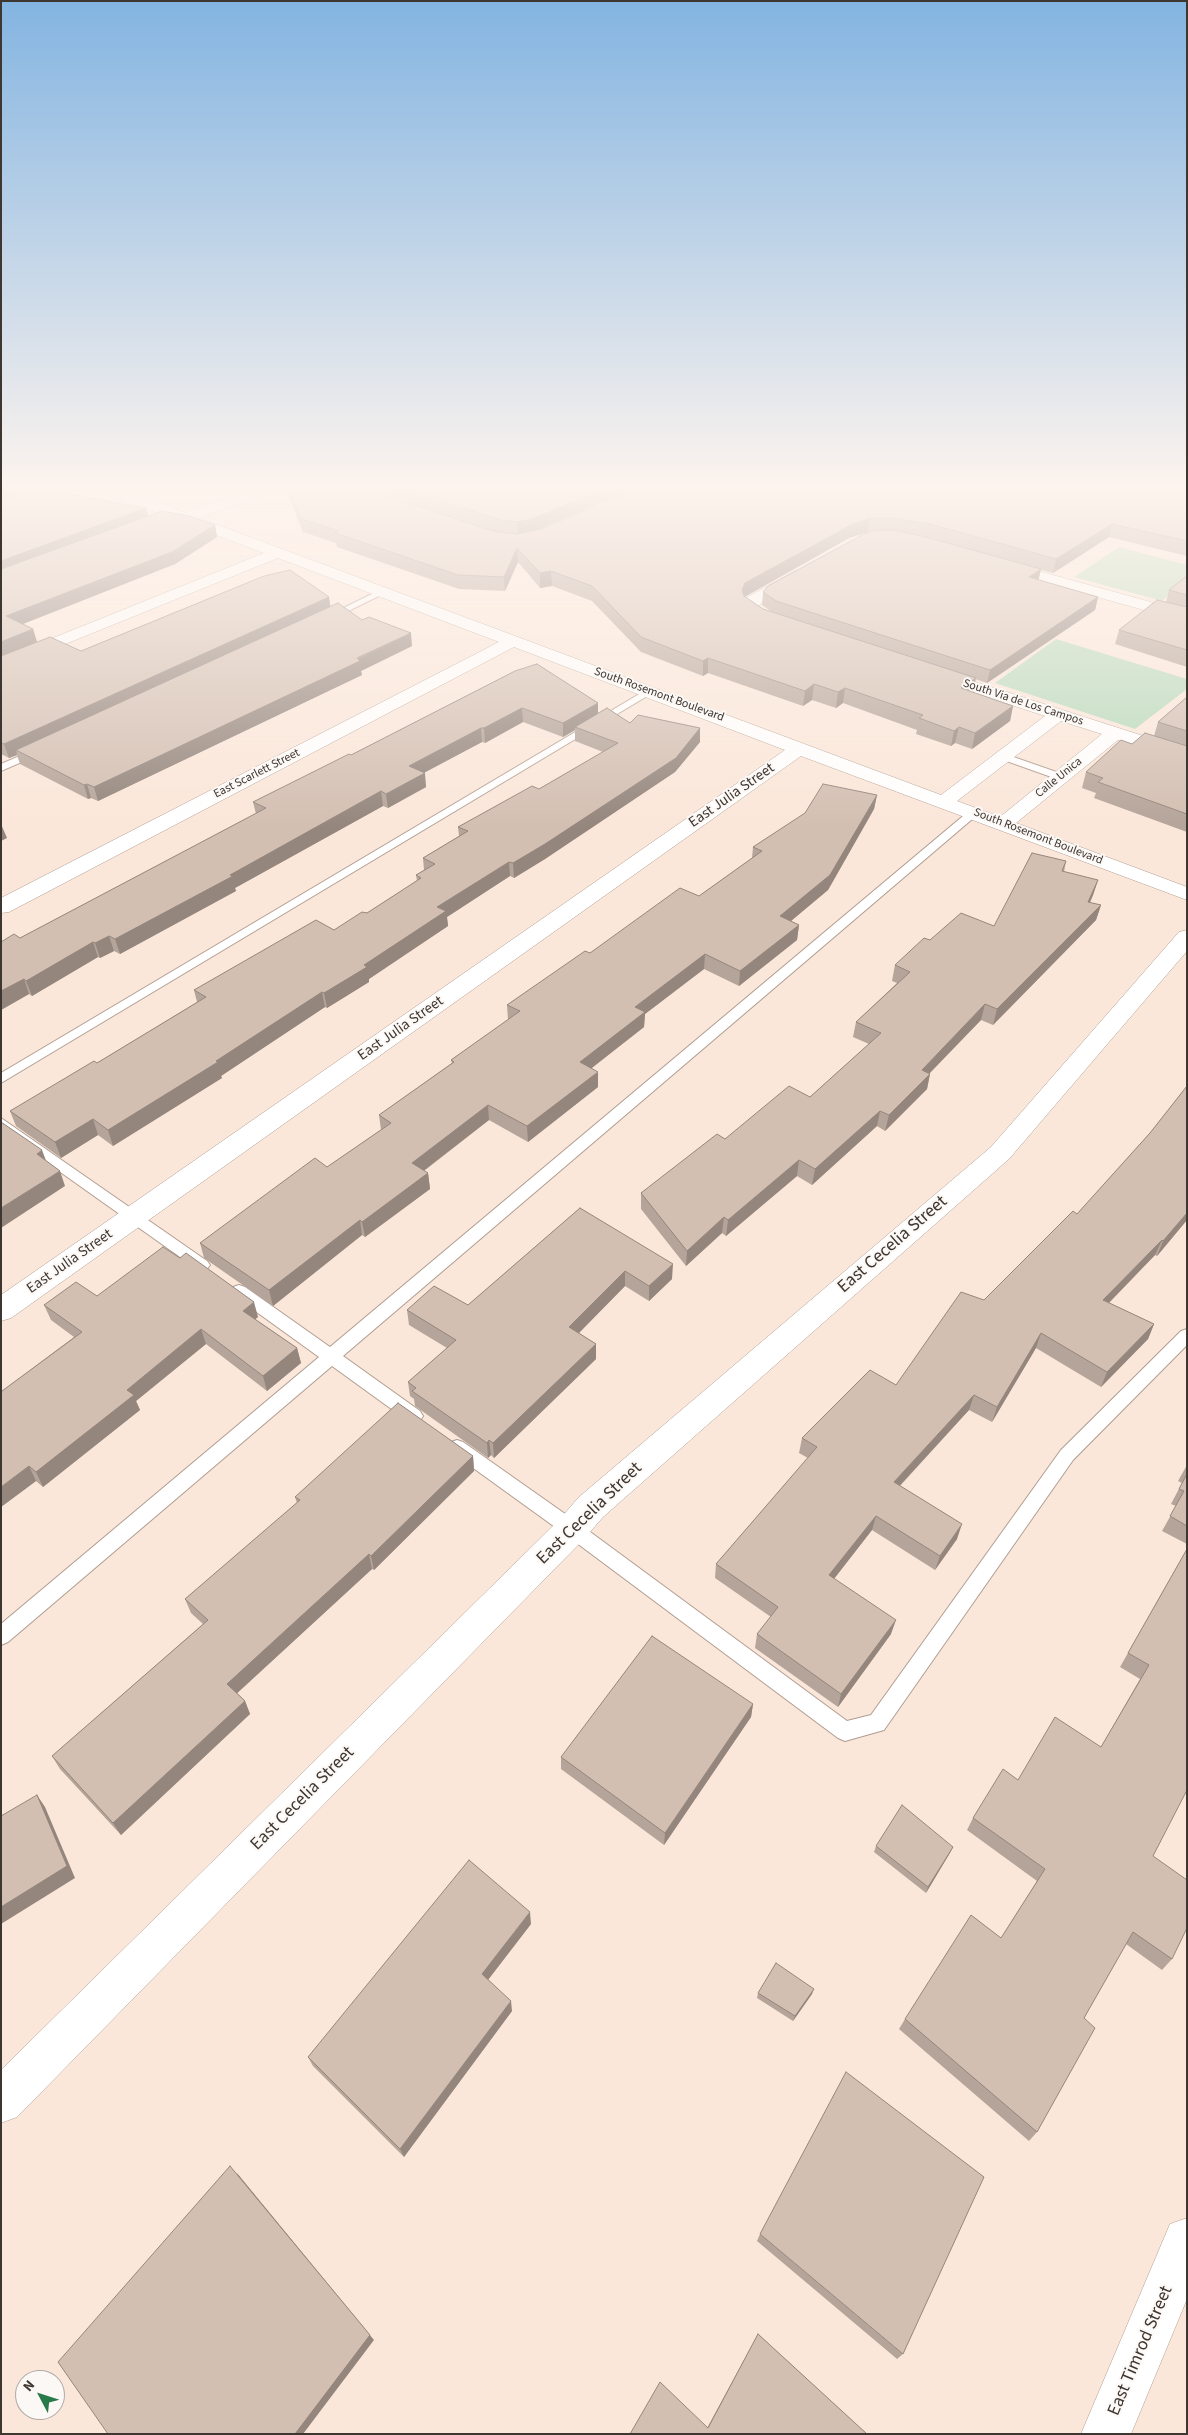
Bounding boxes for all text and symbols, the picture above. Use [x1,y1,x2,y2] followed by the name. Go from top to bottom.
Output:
[592,665,726,725] street label: South Rosemont Boulevard
[961,677,1085,729] street label: South Via de Los Campos
[211,746,303,802] street label: East Scarlett Street
[1033,755,1085,801] street label: Calle Unica
[686,760,778,832] street label: East Julia Street
[971,806,1105,868] street label: South Rosemont Boulevard
[355,993,447,1065] street label: East Julia Street
[834,1192,952,1298] street label: East Cecelia Street
[24,1226,116,1298] street label: East Julia Street
[533,1458,647,1570] street label: East Cecelia Street
[247,1743,359,1855] street label: East Cecelia Street
[1104,2283,1178,2419] street label: East Timrod Street
[15,2370,65,2420] north arrow
[19,2376,40,2396] text: N

